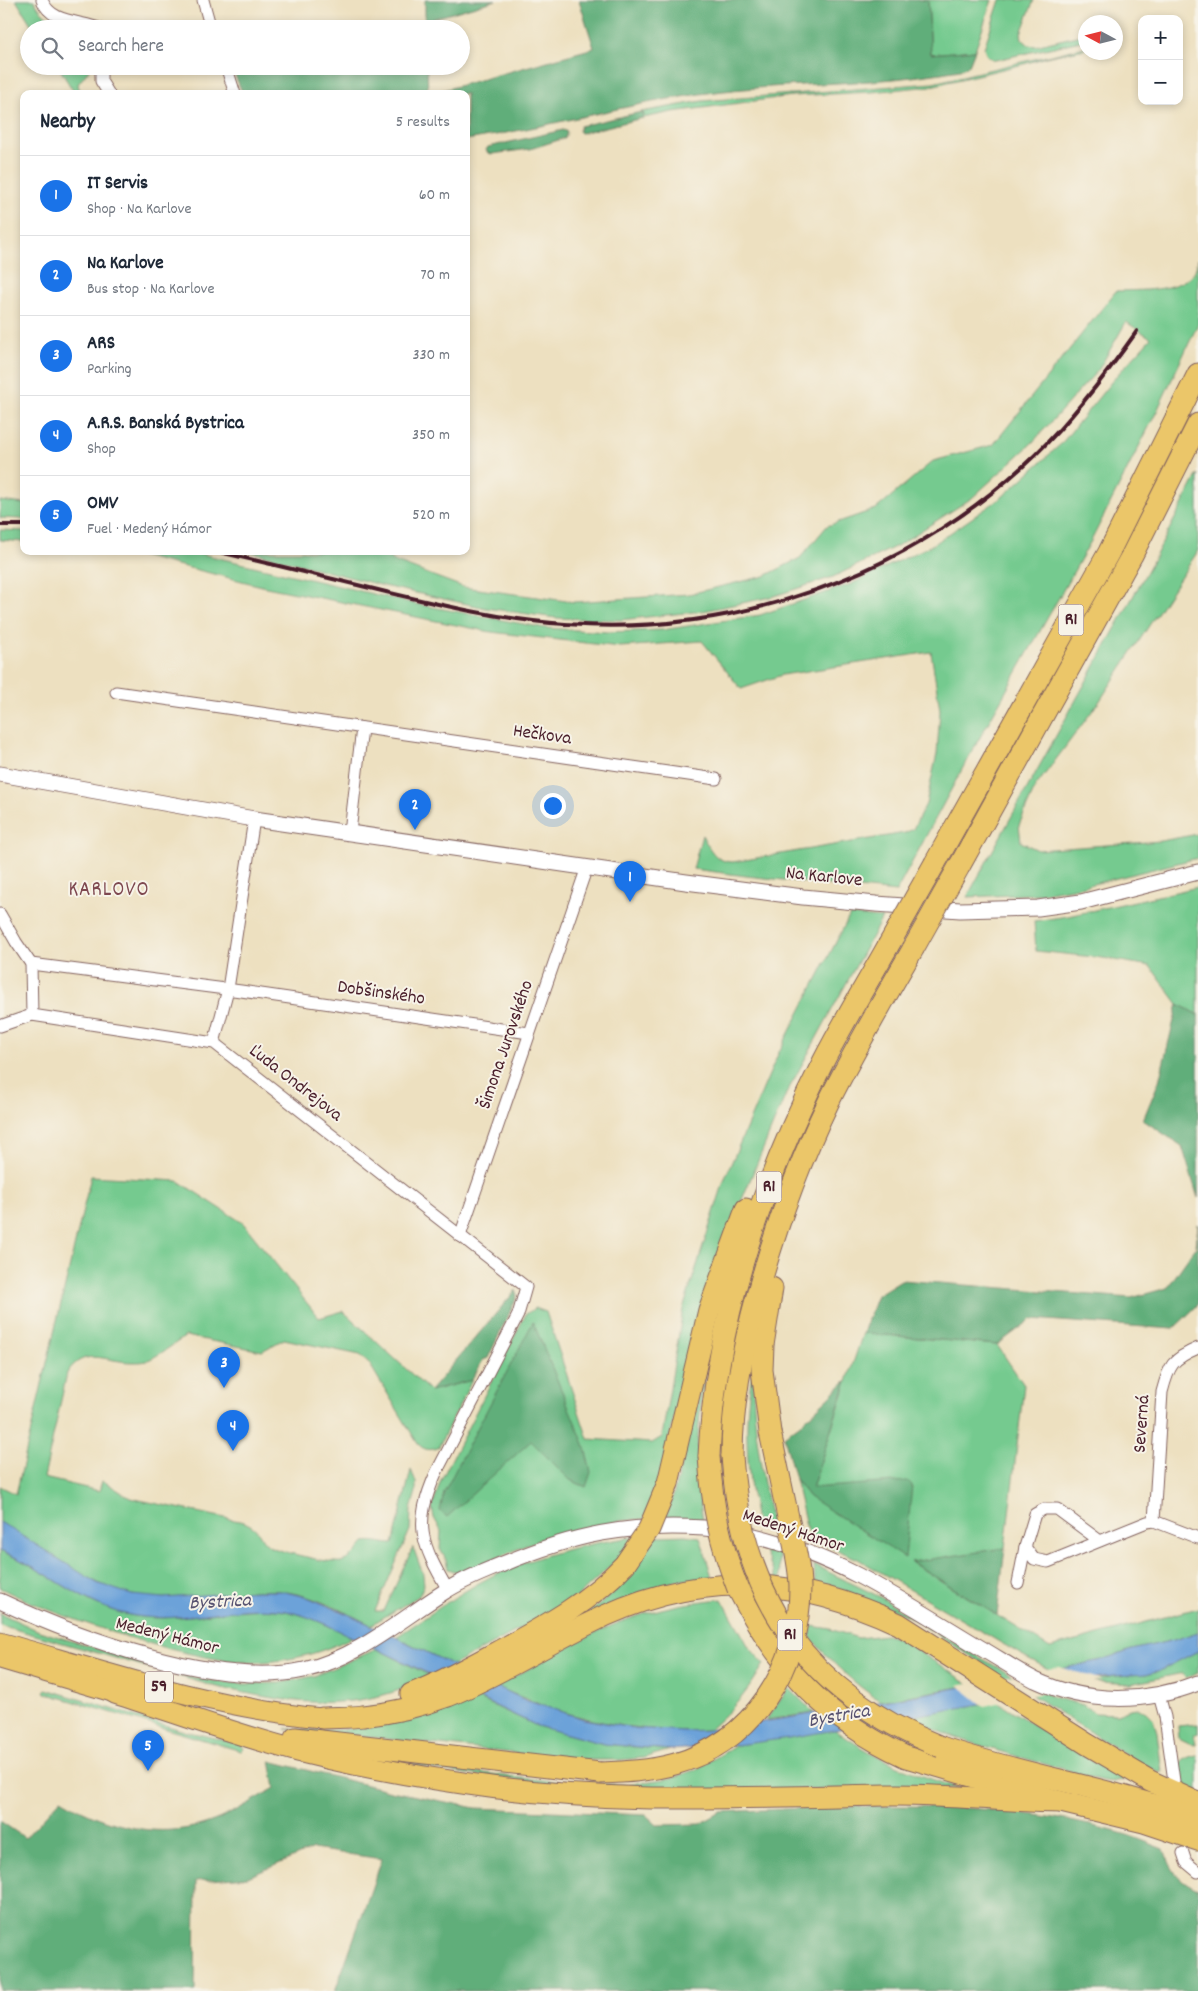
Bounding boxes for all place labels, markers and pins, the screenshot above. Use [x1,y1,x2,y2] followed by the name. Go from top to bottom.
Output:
[399,789,431,830] pin: 2
[614,861,646,902] pin: 1
[208,1347,240,1388] pin: 3
[217,1410,249,1451] pin: 4
[132,1730,164,1771] pin: 5

